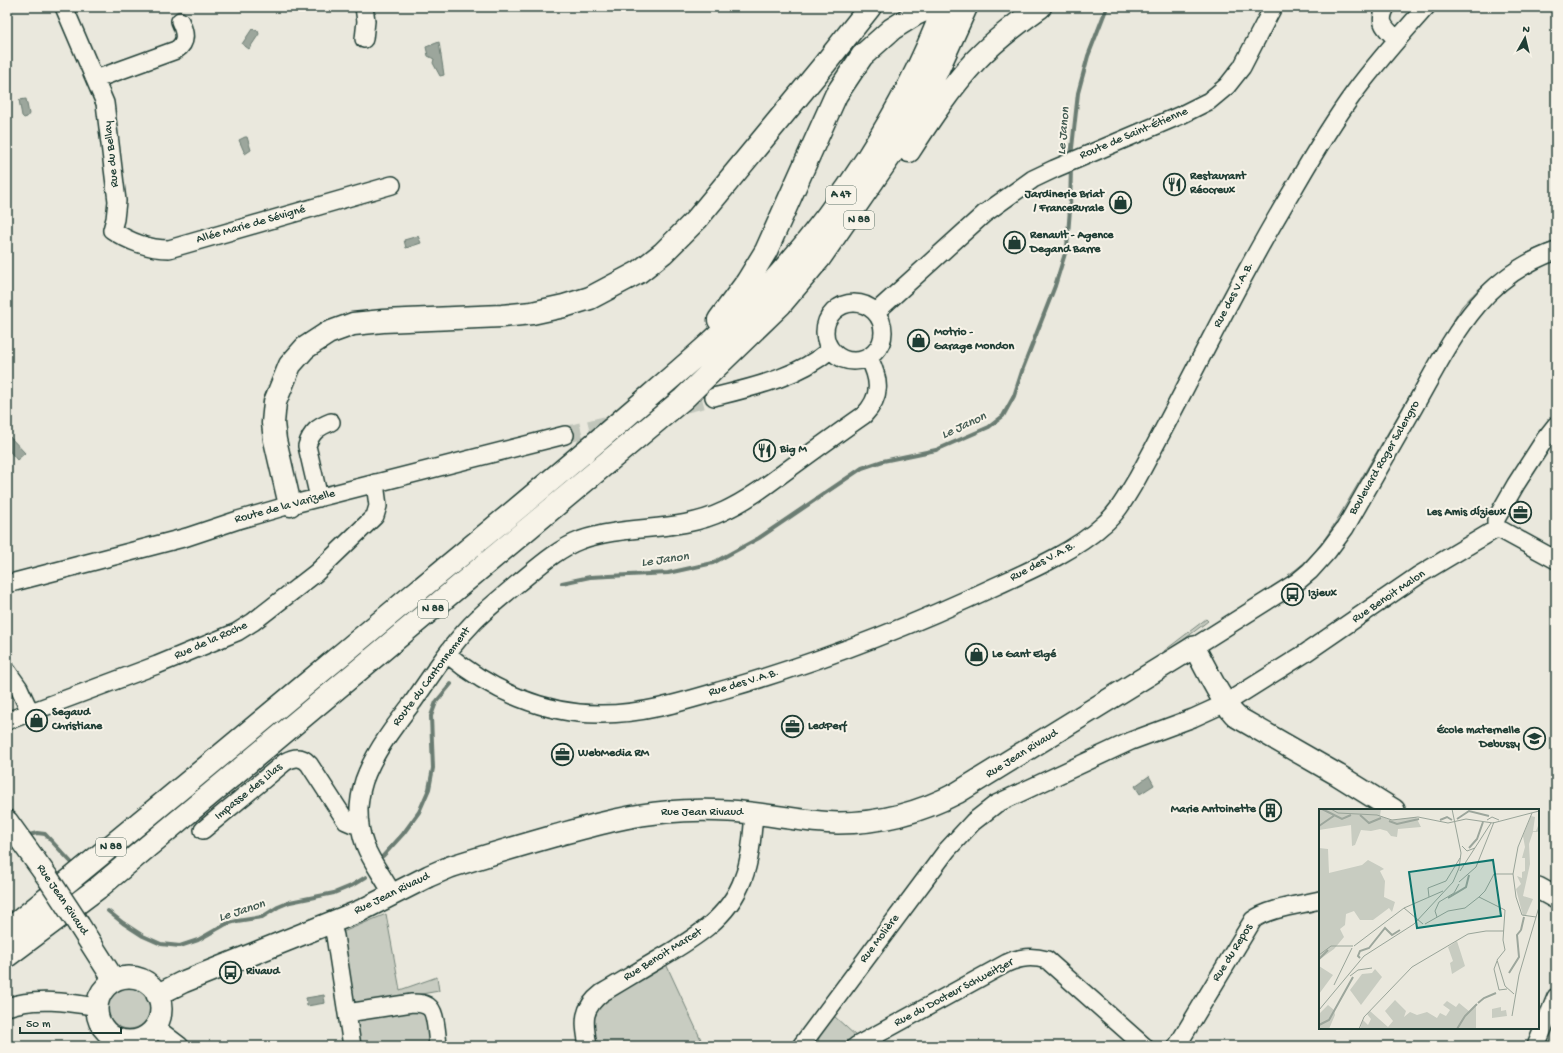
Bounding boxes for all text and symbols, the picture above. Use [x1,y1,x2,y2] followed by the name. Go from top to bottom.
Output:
[1505,18,1545,58] north arrow
[1522,24,1531,37] text: N
[1078,105,1191,163] street label: Route de Saint-Étienne
[1054,106,1074,155] water label: Le Janon
[102,120,122,188] street label: Rue du Bellay
[1189,170,1247,198] place label: Restaurant Réocreux
[1161,171,1187,197] restaurant icon: Restaurant Réocreux
[826,186,856,204] road number: A 47
[1024,188,1105,216] place label: Jardinerie Briat / FranceRurale
[1107,189,1133,215] shop icon: Jardinerie Briat / FranceRurale
[195,202,308,247] street label: Allée Marie de Sévigné
[844,211,874,229] road number: N 88
[1029,229,1114,257] place label: Renault - Agence Degand Barre
[1001,230,1027,256] shop icon: Renault - Agence Degand Barre
[1211,260,1257,330] street label: Rue des V.A.B.
[934,326,1015,354] place label: Motrio - Garage Mondon
[905,327,931,353] shop icon: Motrio - Garage Mondon
[1346,398,1423,518] street label: Boulevard Roger Salengro
[939,409,990,443] water label: Le Janon
[751,437,777,463] restaurant icon: Big M
[779,443,807,457] place label: Big M
[233,487,338,527] street label: Route de la Varizelle
[1508,500,1534,526] office icon: Les Amis dÍzieux
[1427,505,1507,520] place label: Les Amis dÍzieux
[1008,539,1078,585] street label: Rue des V.A.B.
[640,549,690,571] water label: Le Janon
[1350,567,1428,627] street label: Rue Benoit Malon
[1280,581,1306,607] bus stop icon: Izieux
[1308,587,1338,601] place label: Izieux
[418,600,448,618] road number: N 88
[172,618,250,663] street label: Rue de la Roche
[390,624,475,729] street label: Route du Cantonnement
[963,642,989,668] shop icon: Le Gant Elgé
[992,648,1057,662] place label: Le Gant Elgé
[707,666,781,700] street label: Rue des V.A.B.
[51,706,103,734] place label: Segaud Christiane
[23,707,49,733] shop icon: Segaud Christiane
[780,714,806,740] office icon: LedPerf
[808,720,848,734] place label: LedPerf
[1436,724,1521,752] place label: École maternelle Debussy
[1522,725,1548,751] school or university icon: École maternelle Debussy
[983,726,1061,782] street label: Rue Jean Rivaud
[549,741,575,767] office icon: WebMedia RM
[577,747,650,761] place label: WebMedia RM
[212,760,286,824] street label: Impasse des Lilas
[1258,797,1284,823] building icon: Marie Antoinette
[1171,803,1257,817] place label: Marie Antoinette
[661,806,744,820] street label: Rue Jean Rivaud
[1319,809,1539,1029] inset map
[96,838,126,856] road number: N 88
[33,862,91,939] street label: Rue Jean Rivaud
[352,869,433,918] street label: Rue Jean Rivaud
[217,896,268,926] water label: Le Janon
[857,911,903,966] street label: Rue Molière
[1210,921,1257,984] street label: Rue du Repos
[621,925,706,985] street label: Rue Benoit Marcet
[892,955,1018,1030] street label: Rue du Docteur Schweitzer
[217,959,243,985] bus stop icon: Rivaud
[245,965,281,979] place label: Rivaud
[20,1009,121,1035] scale bar
[26,1018,51,1032] text: 50 m

